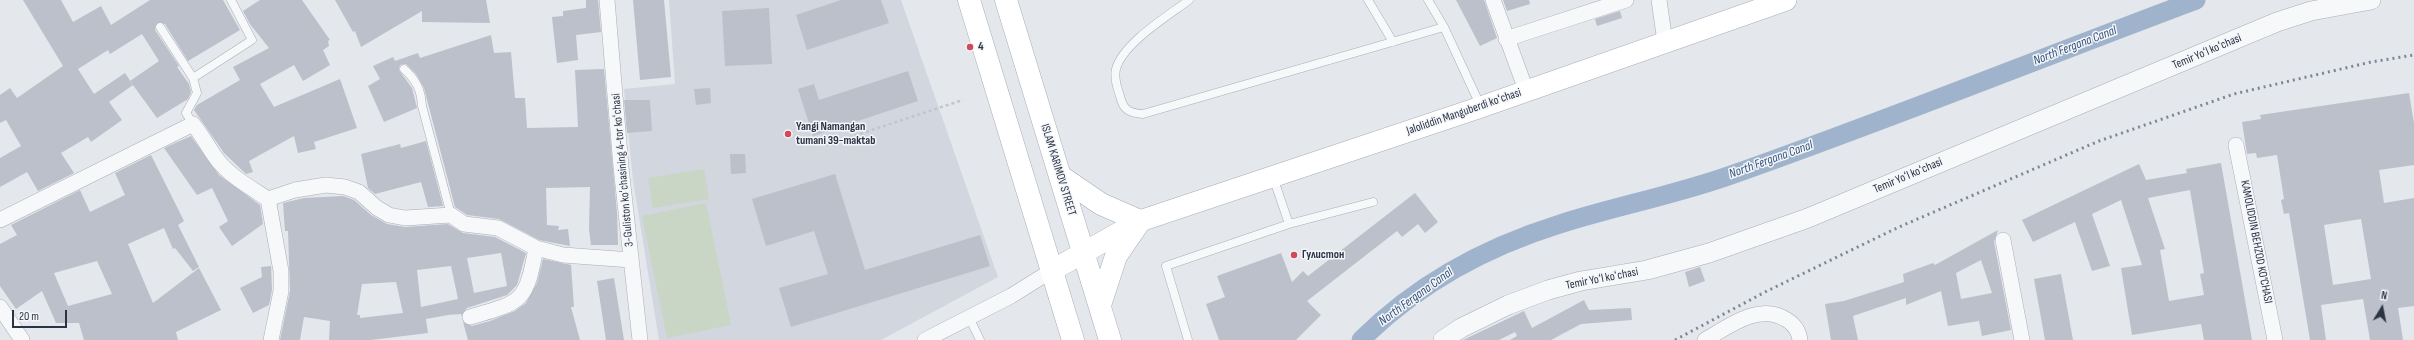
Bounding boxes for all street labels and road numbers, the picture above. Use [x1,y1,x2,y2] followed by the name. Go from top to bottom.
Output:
[2170,31,2244,73] street label: Temir Yoʻl koʻchasi
[1405,86,1523,138] street label: Jaloliddin Manguberdi koʻchasi
[609,93,637,247] street label: 3-Guliston koʻchasining 4-tor koʻchasi
[1037,122,1079,218] street label: ISLAM KARIMOV STREET
[1871,155,1945,197] street label: Temir Yoʻl koʻchasi
[2237,179,2275,305] street label: KAMOLIDDIN BEHZOD KO‘CHASI
[1565,265,1639,293] street label: Temir Yoʻl koʻchasi

